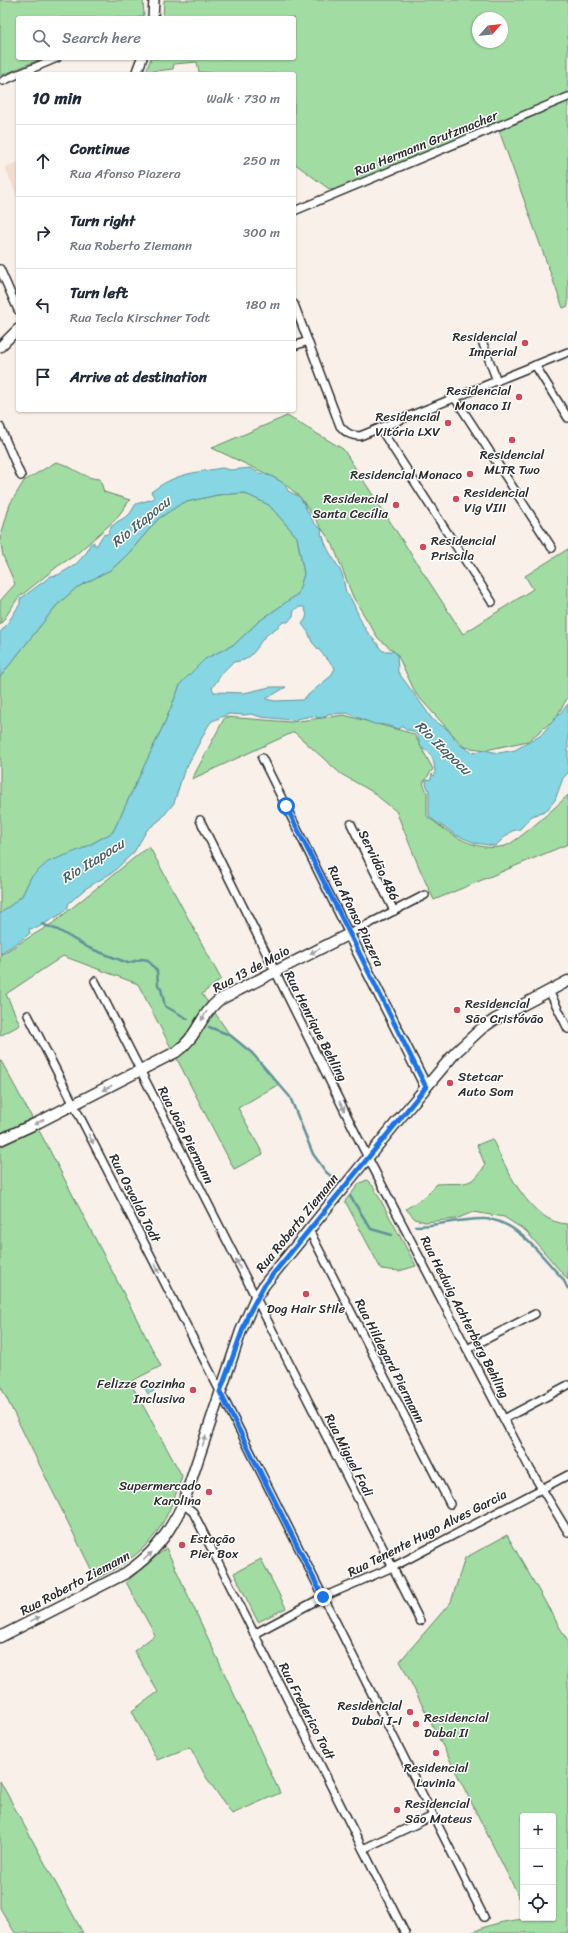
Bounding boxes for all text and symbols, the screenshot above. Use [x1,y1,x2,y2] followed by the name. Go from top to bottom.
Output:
[472,12,508,48] north arrow
[16,16,296,60] search box
[62,25,141,51] text: Search here
[30,27,52,49] icon: search
[32,83,81,113] text: 10 min
[206,87,280,110] text: Walk · 730 m
[351,103,502,182] street label: Rua Hermann Grutzmacher
[70,136,130,162] text: Continue
[243,149,280,172] text: 250 m
[32,150,54,172] icon: ahead
[70,162,181,185] text: Rua Afonso Piazera
[70,208,135,234] text: Turn right
[243,221,280,244] text: 300 m
[32,222,54,244] icon: right
[70,234,192,257] text: Rua Roberto Ziemann
[70,280,128,306] text: Turn left
[245,293,280,316] text: 180 m
[32,294,54,316] icon: left
[70,306,210,329] text: Rua Tecla Kirschner Todt
[452,325,517,363] place label: Residencial Imperial
[520,338,530,348] marker: Residencial Imperial
[70,364,207,390] text: Arrive at destination
[32,366,54,388] icon: arrive
[446,379,511,417] place label: Residencial Monaco II
[514,392,524,402] marker: Residencial Monaco II
[375,405,441,443] place label: Residencial Vitória LXV
[443,418,453,428] marker: Residencial Vitória LXV
[507,435,517,445] marker: Residencial MLTR Two
[480,443,545,481] place label: Residencial MLTR Two
[350,463,462,486] place label: Residencial Monaco
[465,469,475,479] marker: Residencial Monaco
[464,481,529,519] place label: Residencial Vig VIII
[312,487,388,525] place label: Residencial Santa Cecília
[106,488,178,554] water label: Rio Itapocu
[451,494,461,504] marker: Residencial Vig VIII
[391,500,401,510] marker: Residencial Santa Cecília
[431,529,496,567] place label: Residencial Priscila
[418,542,428,552] marker: Residencial Priscila
[409,714,479,783] water label: Rio Itapocu
[277,797,295,815] route start
[352,826,406,904] street label: Servidão 486
[56,830,132,890] water label: Rio Itapocu
[321,861,391,971] street label: Rua Afonso Piazera
[208,939,294,999] street label: Rua 13 de Maio
[309,948,320,954] one-way arrow
[278,967,354,1086] street label: Rua Henrique Behling
[465,992,544,1030] place label: Residencial São Cristóvão
[452,1005,462,1015] marker: Residencial São Cristóvão
[201,1010,208,1022] one-way arrow
[457,1065,514,1103] place label: Stetcar Auto Som
[445,1078,455,1088] marker: Stetcar Auto Som
[151,1082,221,1188] street label: Rua João Piermann
[101,1085,113,1091] one-way arrow
[339,1100,345,1112] one-way arrow
[33,1119,45,1126] one-way arrow
[88,1134,94,1145] one-way arrow
[103,1150,168,1247] street label: Rua Osvaldo Todt
[250,1168,344,1278] street label: Rua Roberto Ziemann
[414,1232,516,1403] street label: Rua Hedwig Achterberg Behling
[234,1258,241,1270] one-way arrow
[154,1262,160,1273] one-way arrow
[301,1289,311,1299] marker: Dog Hair Stile
[349,1295,431,1427] street label: Rua Hildegard Piermann
[267,1297,346,1320] place label: Dog Hair Stile
[97,1372,185,1410] place label: Felizze Cozinha Inclusiva
[188,1385,198,1395] marker: Felizze Cozinha Inclusiva
[318,1409,380,1501] street label: Rua Miguel Fodi
[201,1434,207,1446] one-way arrow
[119,1474,201,1512] place label: Supermercado Karolina
[343,1483,511,1583] street label: Rua Tenente Hugo Alves Garcia
[204,1487,214,1497] marker: Supermercado Karolina
[190,1527,239,1565] place label: Estação Pier Box
[177,1540,187,1550] marker: Estação Pier Box
[16,1544,134,1622] street label: Rua Roberto Ziemann
[143,1551,153,1561] one-way arrow
[314,1588,332,1606] route end
[29,1616,41,1622] one-way arrow
[272,1658,342,1765] street label: Rua Frederico Todt
[337,1694,402,1732] place label: Residencial Dubai I-I
[424,1706,489,1744] place label: Residencial Dubai II
[405,1707,415,1717] marker: Residencial Dubai I-I
[411,1719,421,1729] marker: Residencial Dubai II
[431,1748,441,1758] marker: Residencial Lavinia
[404,1756,469,1794] place label: Residencial Lavinia
[405,1792,472,1830] place label: Residencial São Mateus
[392,1805,402,1815] marker: Residencial São Mateus
[520,1813,556,1921] map controls
[520,1813,556,1849] button: +
[520,1849,556,1885] button: −
[520,1885,556,1921] button: locate

